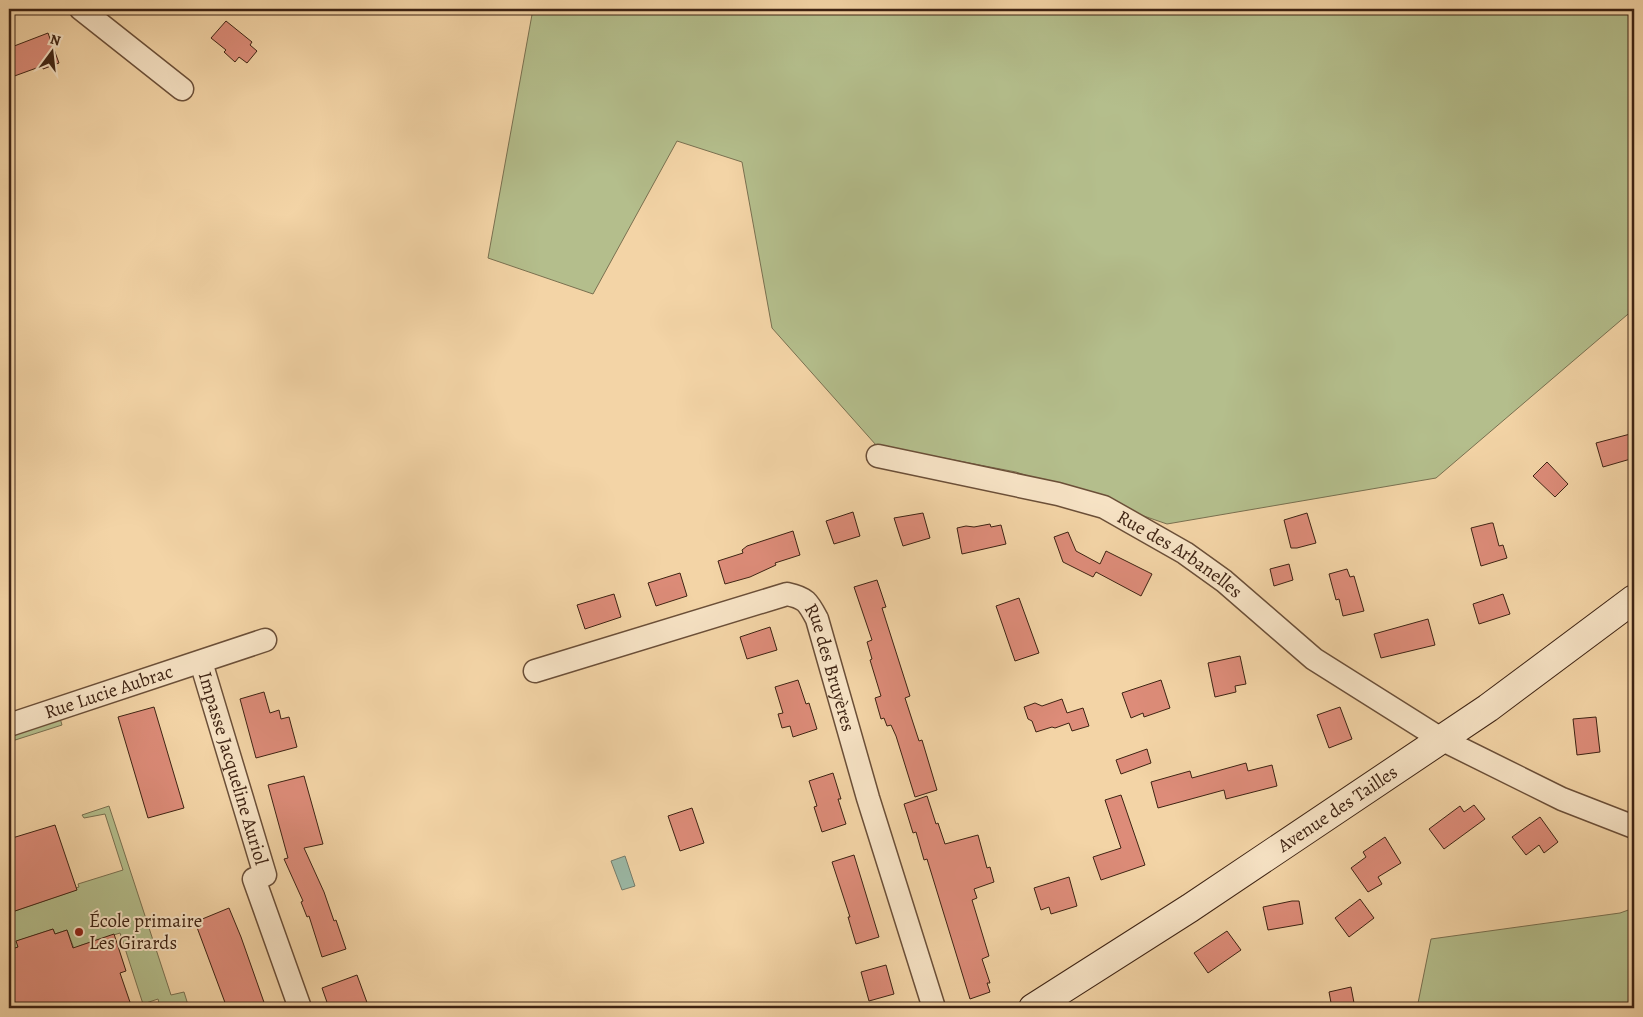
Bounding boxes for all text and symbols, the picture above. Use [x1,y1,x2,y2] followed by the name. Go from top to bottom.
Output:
[28,28,78,78] north arrow
[48,29,63,50] text: N
[1112,504,1248,604] street label: Rue des Arbanelles
[798,598,861,735] street label: Rue des Bruyères
[41,658,176,725] street label: Rue Lucie Aubrac
[192,669,274,868] street label: Impasse Jacqueline Auriol
[1272,759,1403,859] street label: Avenue des Tailles
[89,908,202,956] place label: École primaire Les Girards
[73,926,85,938] marker: École primaire Les Girards

